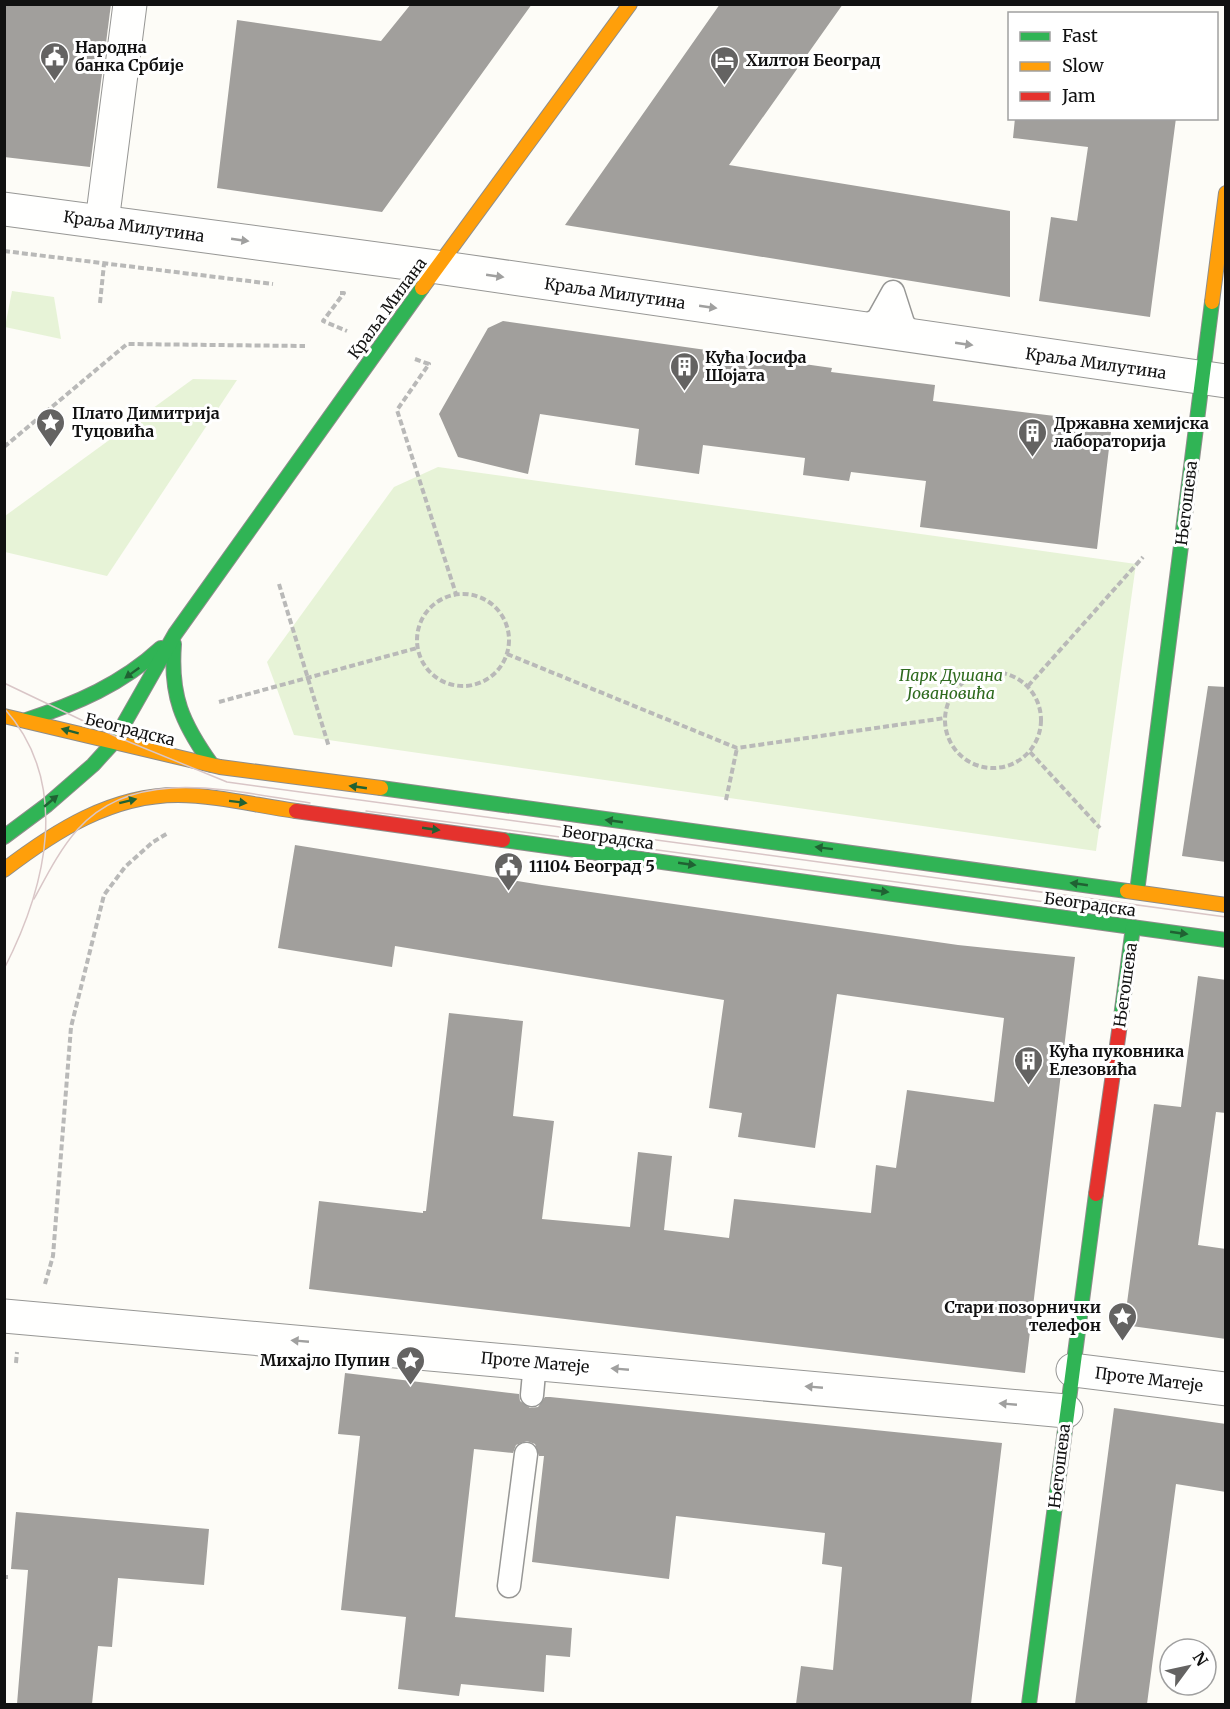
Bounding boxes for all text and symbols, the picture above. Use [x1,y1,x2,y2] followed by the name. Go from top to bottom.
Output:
[1008,12,1218,120] legend
[1062,24,1098,47] text: Fast
[75,37,184,75] place label: Народна банка Србије
[38,40,70,82] public building icon: Народна банка Србије
[709,44,741,86] hotel icon: Хилтон Београд
[746,50,881,70] place label: Хилтон Београд
[1062,54,1105,77] text: Slow
[1061,84,1096,107] text: Jam
[62,206,206,246] street label: Краља Милутина
[231,236,250,245] one-way arrow
[344,253,431,363] street label: Краља Милана
[485,271,504,280] one-way arrow
[543,273,687,313] street label: Краља Милутина
[699,302,718,311] one-way arrow
[954,339,973,348] one-way arrow
[1024,343,1168,383] street label: Краља Милутина
[705,347,807,385] place label: Кућа Јосифа Шојата
[668,350,700,392] building icon: Кућа Јосифа Шојата
[72,403,220,441] place label: Плато Димитрија Туцовића
[35,406,67,448] place icon: Плато Димитрија Туцовића
[1054,413,1209,451] place label: Државна хемијска лабораторија
[1017,416,1049,458] building icon: Државна хемијска лабораторија
[1171,459,1201,547] street label: Његошева
[899,665,1003,703] park label: Парк Душана Јовановића
[124,667,140,678] one-way arrow
[83,708,178,750] street label: Београдска
[61,726,79,736] one-way arrow
[348,783,367,792] one-way arrow
[43,795,58,808] one-way arrow
[119,795,137,805] one-way arrow
[229,797,248,807] one-way arrow
[604,817,623,826] one-way arrow
[561,821,656,853] street label: Београдска
[422,825,441,834] one-way arrow
[814,844,833,853] one-way arrow
[492,850,524,892] public building icon: 11104 Београд 5
[529,856,655,876] place label: 11104 Београд 5
[678,859,697,869] one-way arrow
[1070,879,1089,888] one-way arrow
[871,886,890,895] one-way arrow
[1043,888,1138,920] street label: Београдска
[1170,929,1189,938] one-way arrow
[1109,941,1141,1029] street label: Његошева
[1049,1041,1184,1079] place label: Кућа пуковника Елезовића
[1012,1044,1044,1086] building icon: Кућа пуковника Елезовића
[944,1297,1101,1335] place label: Стари позорнички телефон
[1106,1300,1138,1342] place icon: Стари позорнички телефон
[290,1336,309,1346] one-way arrow
[395,1344,427,1386] place icon: Михајло Пупин
[480,1347,590,1377] street label: Проте Матеје
[260,1350,390,1370] place label: Михајло Пупин
[1094,1362,1204,1396] street label: Проте Матеје
[610,1364,629,1374] one-way arrow
[804,1382,823,1392] one-way arrow
[998,1399,1017,1409] one-way arrow
[1044,1422,1074,1510] street label: Његошева
[1158,1637,1218,1697] north arrow
[1189,1648,1213,1670] text: N

